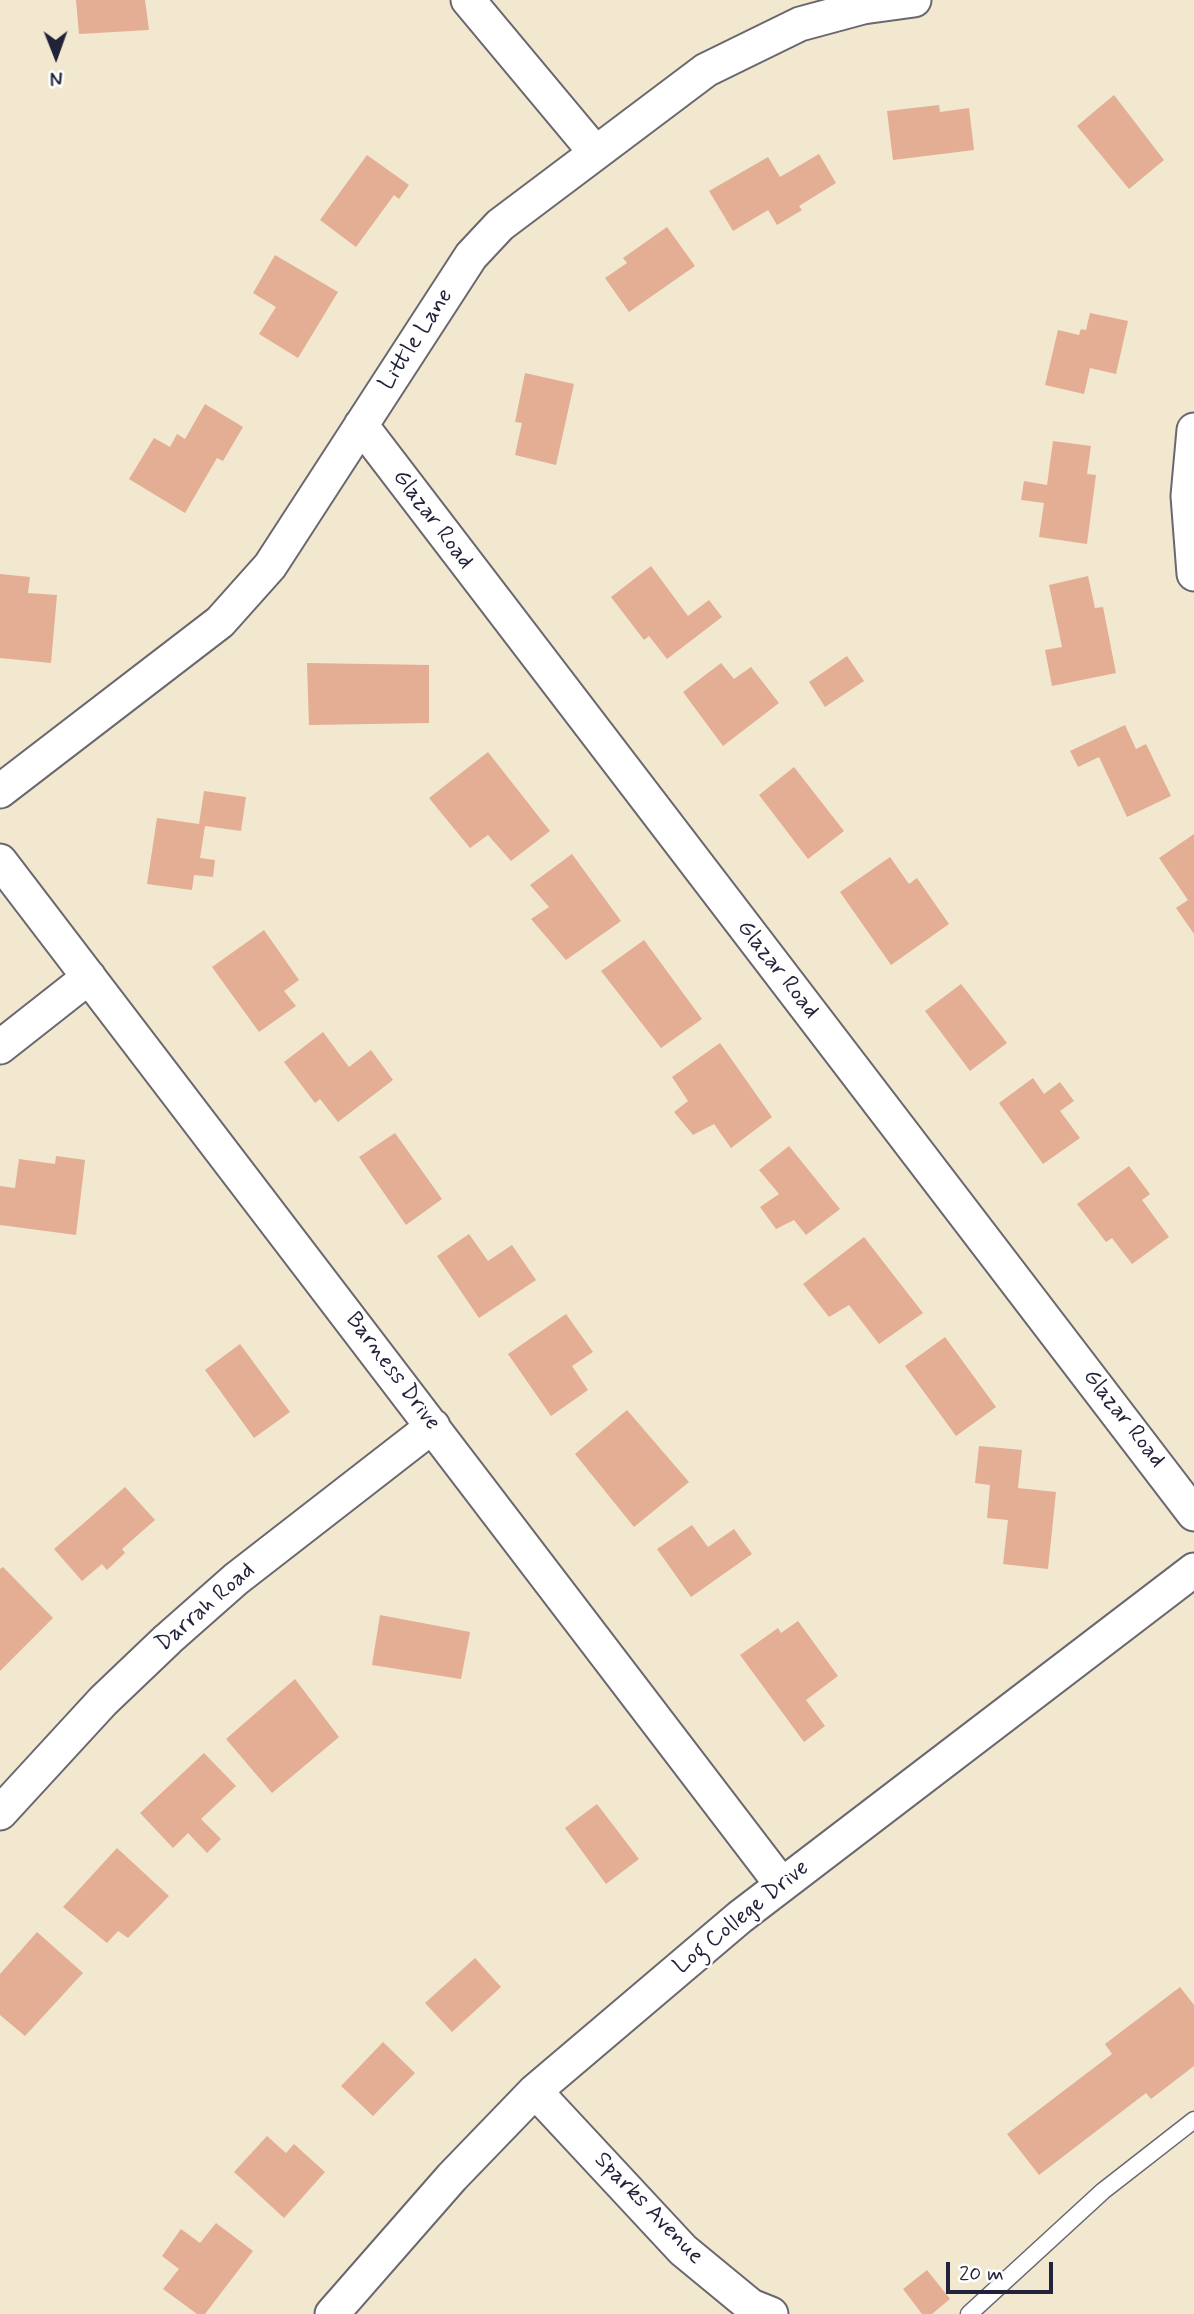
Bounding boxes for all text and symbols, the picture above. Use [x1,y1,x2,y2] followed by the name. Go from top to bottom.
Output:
[21,21,91,91] north arrow
[50,65,63,90] text: N
[374,284,460,396] street label: Little Lane
[386,465,478,575] street label: Glazar Road
[730,915,824,1025] street label: Glazar Road
[339,1307,445,1437] street label: Barness Drive
[1076,1364,1170,1474] street label: Glazar Road
[151,1558,261,1658] street label: Darrah Road
[669,1855,815,1981] street label: Log College Drive
[588,2147,708,2271] street label: Sparks Avenue
[949,2248,1056,2292] scale bar
[959,2260,1004,2288] text: 20 m

